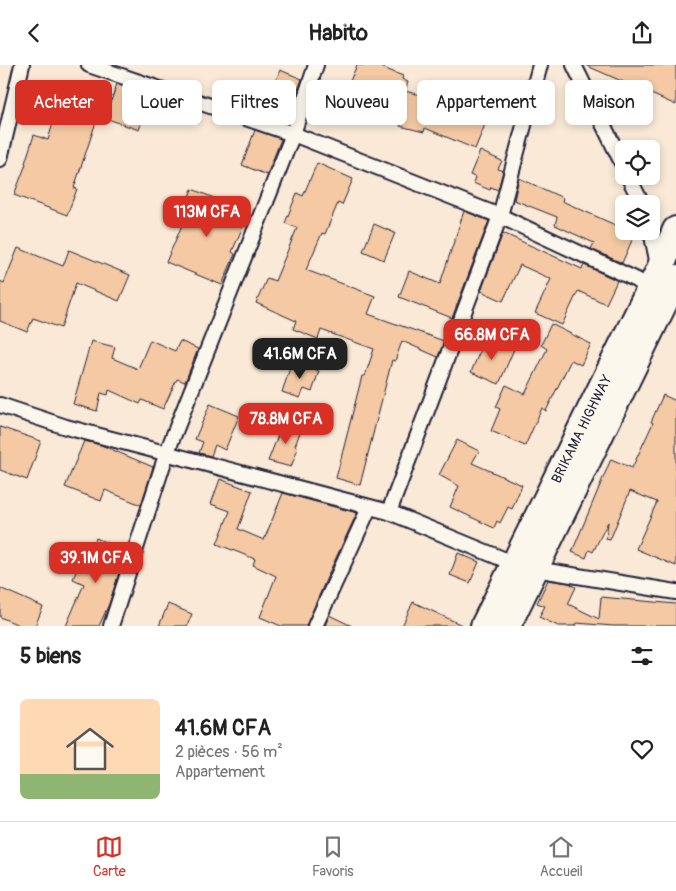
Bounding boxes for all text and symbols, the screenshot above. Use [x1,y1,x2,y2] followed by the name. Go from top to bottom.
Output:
[20,19,48,47] icon: back
[308,19,368,47] text: Habito
[628,19,656,47] icon: share
[15,80,112,125] chip: Acheter
[122,80,202,125] chip: Louer
[212,80,296,125] chip: Filtres
[306,80,407,125] chip: Nouveau
[417,80,555,125] chip: Appartement
[565,80,653,125] chip: Maison
[615,140,660,240] map controls
[615,140,660,185] button: locate
[155,195,259,238] pin: 113M CFA
[615,195,660,240] button: layers
[174,202,240,222] text: 113M CFA
[435,319,549,361] pin: 66.8M CFA
[454,325,530,345] text: 66.8M CFA
[243,337,357,380] pin: 41.6M CFA
[263,344,337,364] text: 41.6M CFA
[548,372,616,486] street label: BRIKAMA HIGHWAY
[229,403,343,445] pin: 78.8M CFA
[250,409,322,429] text: 78.8M CFA
[39,541,153,584] pin: 39.1M CFA
[60,548,132,568] text: 39.1M CFA
[628,642,656,670] icon: filters
[20,643,81,670] text: 5 biens
[175,715,271,742] text: 41.6M CFA
[60,719,120,779] icon: home
[628,735,656,763] icon: heart
[175,742,283,762] text: 2 pièces · 56 m²
[175,762,265,782] text: Appartement
[93,833,126,880] tab: Carte
[312,833,354,880] tab: Favoris
[540,833,583,880] tab: Accueil

